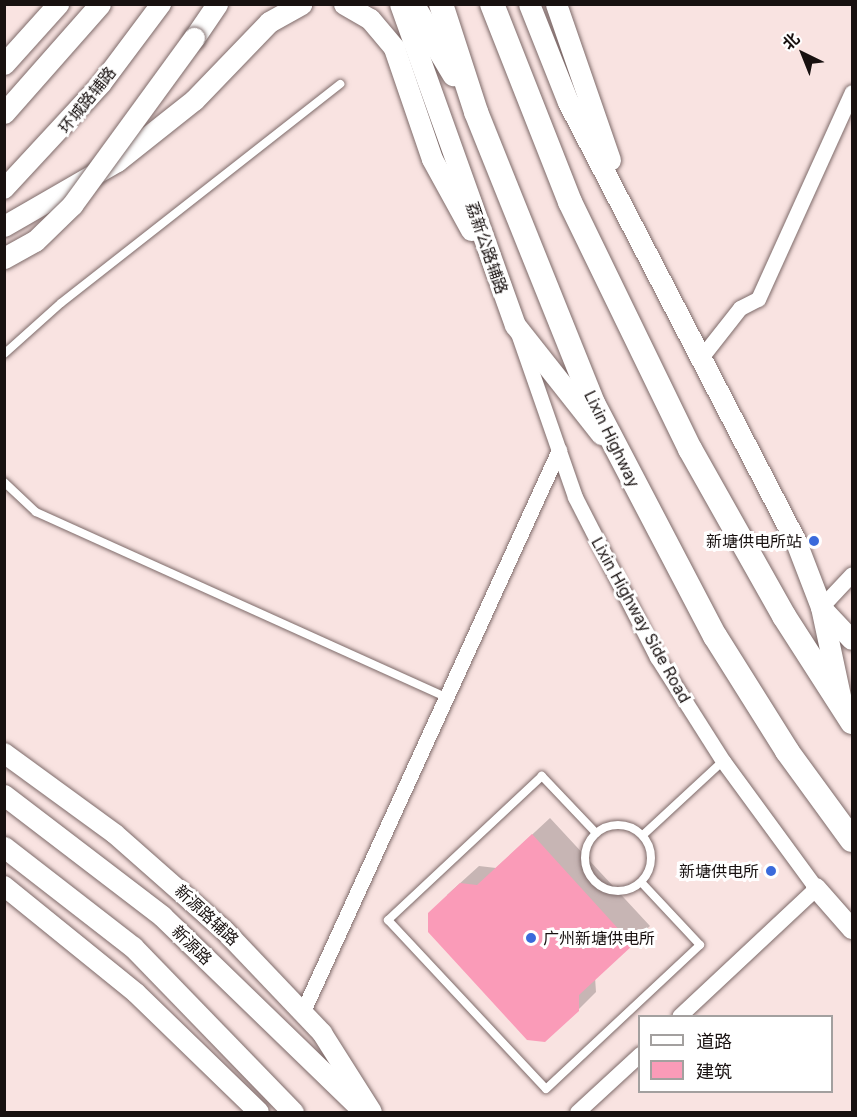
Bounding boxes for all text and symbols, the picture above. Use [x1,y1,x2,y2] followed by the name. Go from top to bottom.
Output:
[773,24,833,84] north arrow
[778,28,803,54] text: 北
[54,63,120,137] street label: 环城路辅路
[462,199,512,297] street label: 荔新公路辅路
[580,387,644,491] street label: Lixin Highway
[706,531,802,551] place label: 新塘供电所站
[587,534,695,706] street label: Lixin Highway Side Road
[807,534,821,548] marker: 新塘供电所站
[679,861,759,881] place label: 新塘供电所
[764,864,778,878] marker: 新塘供电所
[171,881,243,949] street label: 新源路辅路
[168,921,216,969] street label: 新源路
[543,928,655,948] place label: 广州新塘供电所
[524,931,538,945] marker: 广州新塘供电所
[638,1015,833,1093] legend
[696,1031,732,1052] text: 道路
[696,1061,732,1082] text: 建筑

